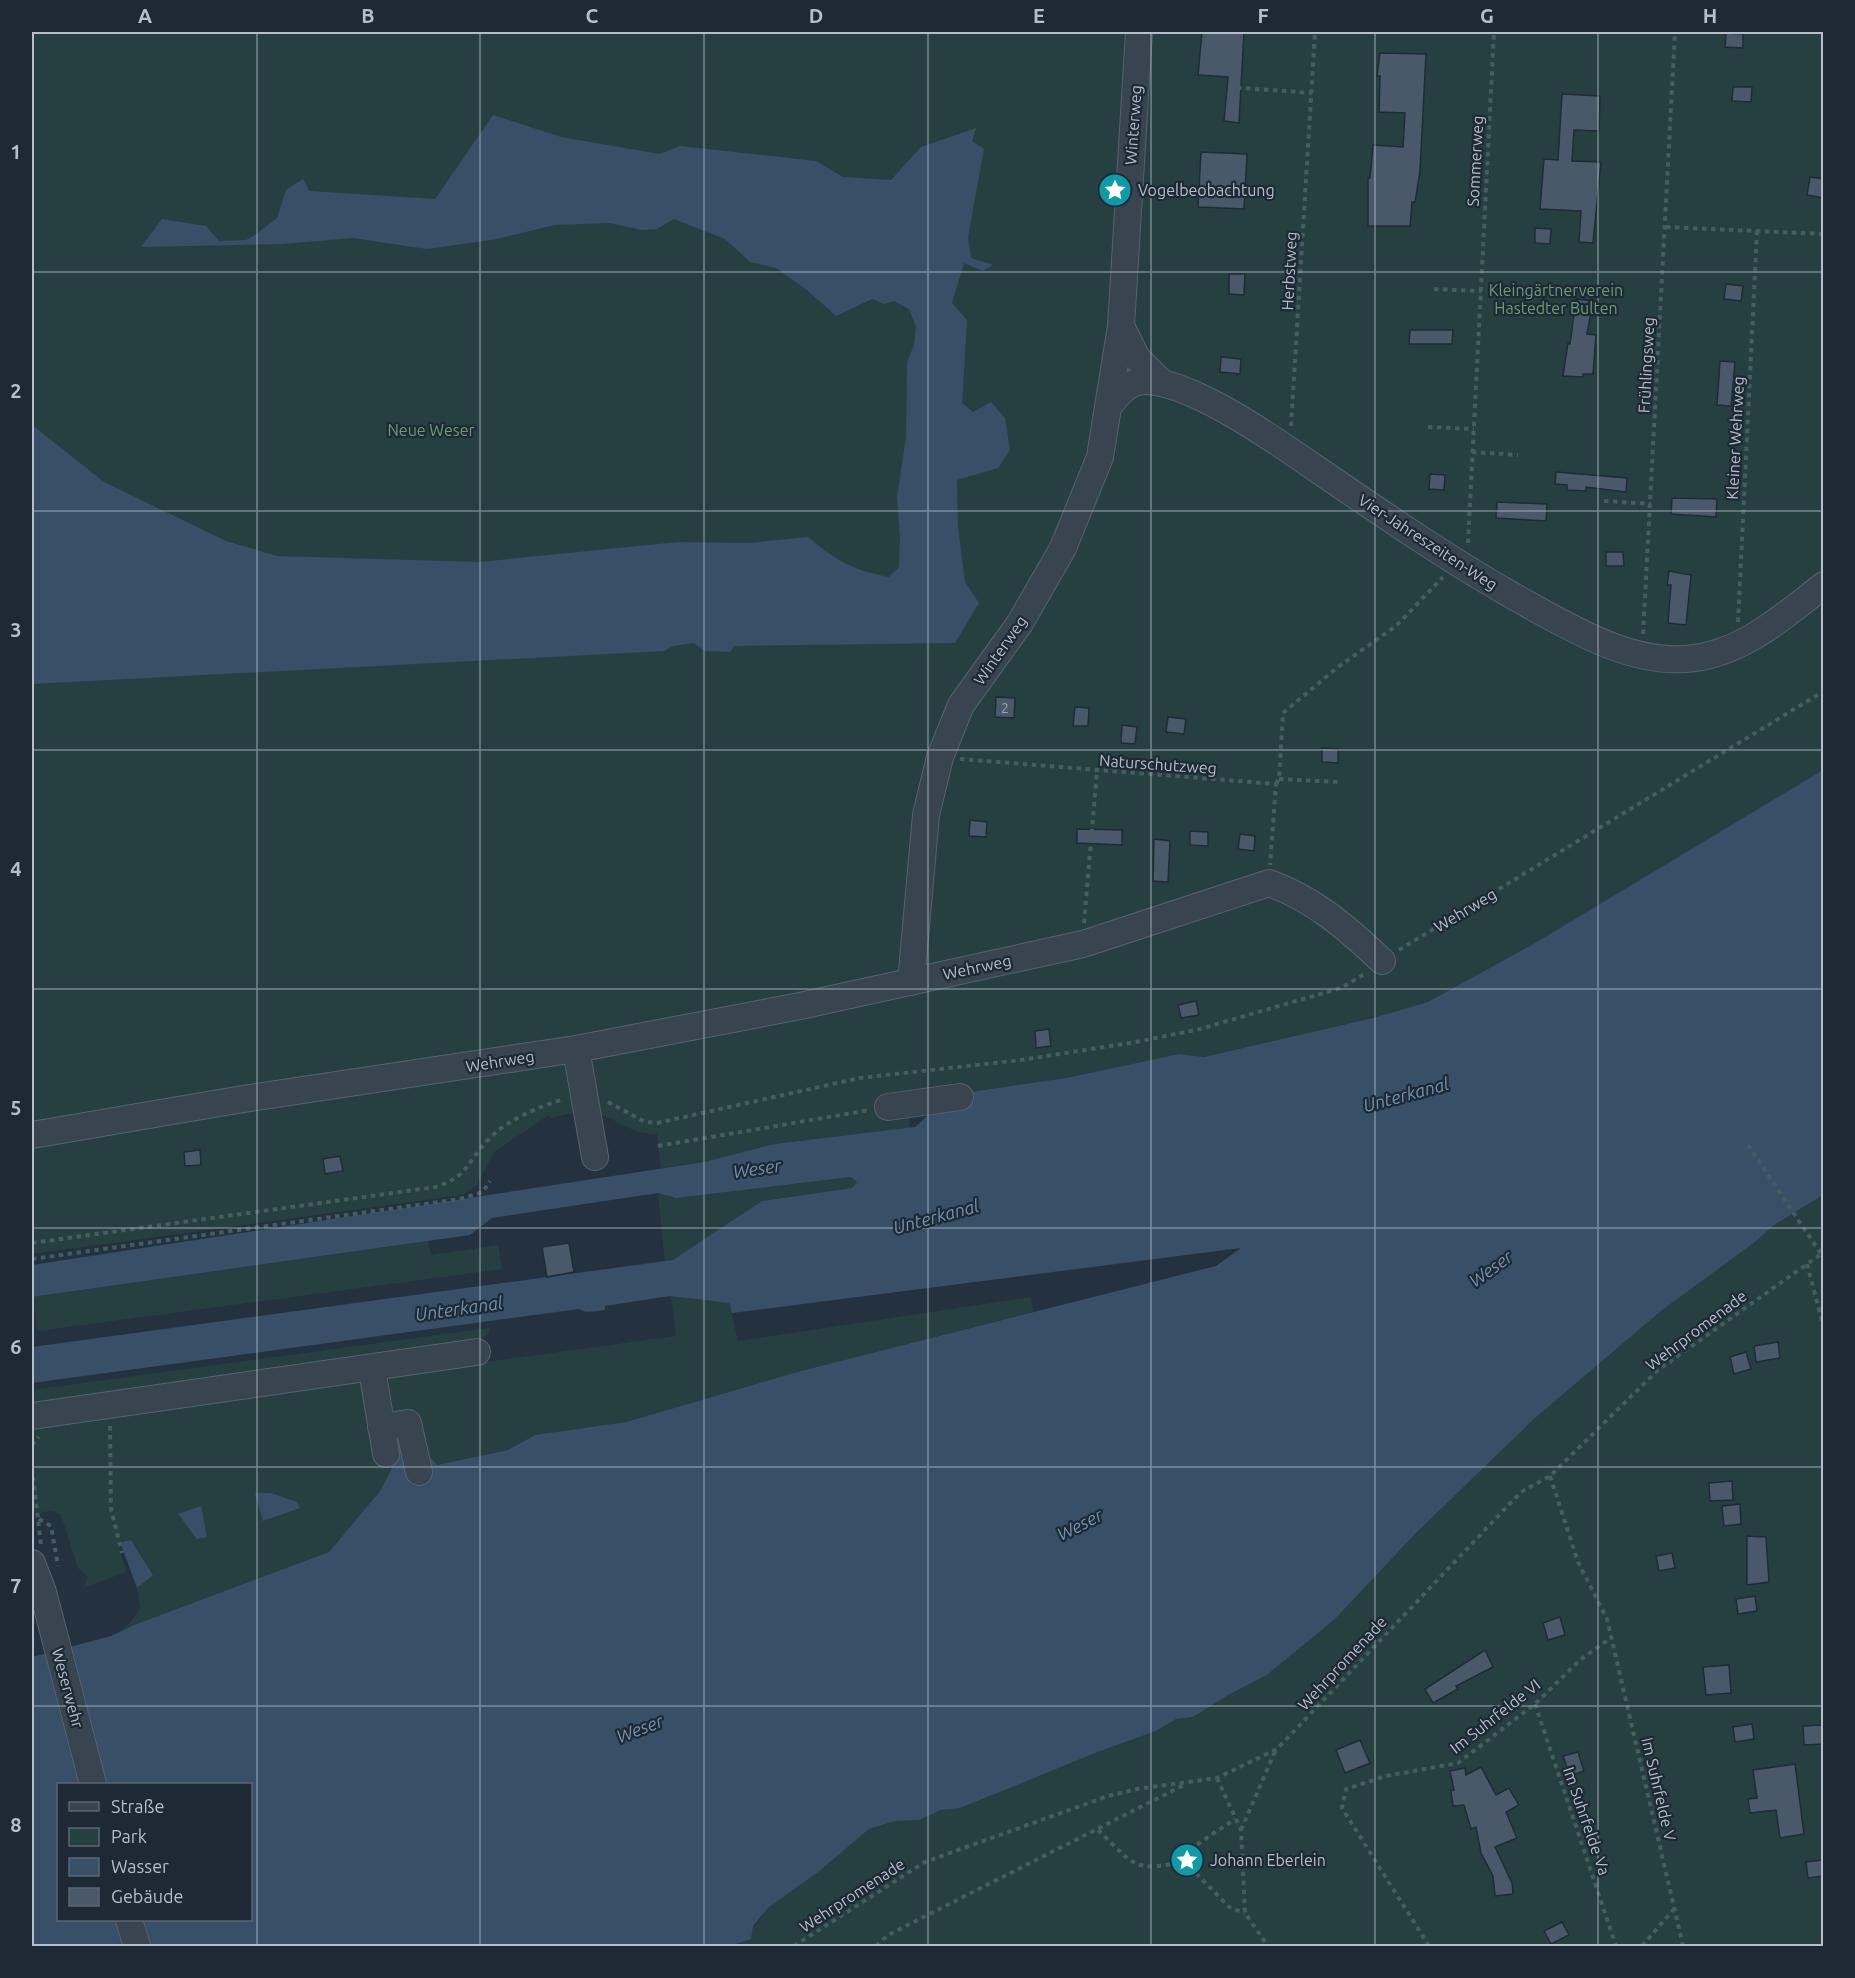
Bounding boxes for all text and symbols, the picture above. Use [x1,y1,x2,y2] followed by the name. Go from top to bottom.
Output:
[138,4,152,27] text: A
[361,4,375,27] text: B
[586,4,599,27] text: C
[809,4,823,27] text: D
[1033,4,1045,27] text: E
[1257,4,1269,27] text: F
[1480,4,1494,27] text: G
[1703,4,1717,27] text: H
[1121,84,1145,166] street label: Winterweg
[1464,115,1486,207] street label: Sommerweg
[10,140,22,163] text: 1
[1097,172,1133,208] place icon: Vogelbeobachtung
[1138,181,1275,199] place label: Vogelbeobachtung
[1278,231,1300,311] street label: Herbstweg
[1489,281,1623,317] park label: Kleingärtnerverein Hastedter Bulten
[1634,316,1658,414] street label: Frühlingsweg
[1723,376,1747,500] street label: Kleiner Wehrweg
[10,379,22,402] text: 2
[387,421,475,439] park label: Neue Weser
[1355,490,1501,594] street label: Vier-Jahreszeiten-Weg
[970,612,1030,688] street label: Winterweg
[10,618,22,641] text: 3
[1001,700,1009,716] house number: 2
[1099,751,1217,777] street label: Naturschutzweg
[10,857,22,880] text: 4
[1431,884,1499,936] street label: Wehrweg
[941,951,1013,983] street label: Wehrweg
[464,1047,536,1075] street label: Wehrweg
[1360,1073,1451,1115] water label: Unterkanal
[10,1096,22,1119] text: 5
[732,1155,783,1181] water label: Weser
[890,1195,981,1237] water label: Unterkanal
[1465,1245,1517,1290] water label: Weser
[1642,1286,1750,1374] street label: Wehrpromenade
[414,1292,504,1324] water label: Unterkanal
[10,1335,22,1358] text: 6
[1053,1504,1107,1544] water label: Weser
[10,1574,22,1597] text: 7
[1294,1612,1390,1714] street label: Wehrpromenade
[49,1646,87,1730] street label: Weserwehr
[1446,1675,1544,1757] street label: Im Suhrfelde VI
[613,1710,667,1746] water label: Weser
[1638,1736,1680,1842] street label: Im Suhrfelde V
[1560,1764,1614,1878] street label: Im Suhrfelde Va
[57,1783,252,1921] legend
[111,1796,164,1816] text: Straße
[10,1813,22,1836] text: 8
[111,1826,147,1846] text: Park
[1169,1842,1205,1878] place icon: Johann Eberlein
[1210,1851,1326,1869] place label: Johann Eberlein
[796,1854,908,1936] street label: Wehrpromenade
[111,1856,169,1876] text: Wasser
[111,1886,183,1906] text: Gebäude

